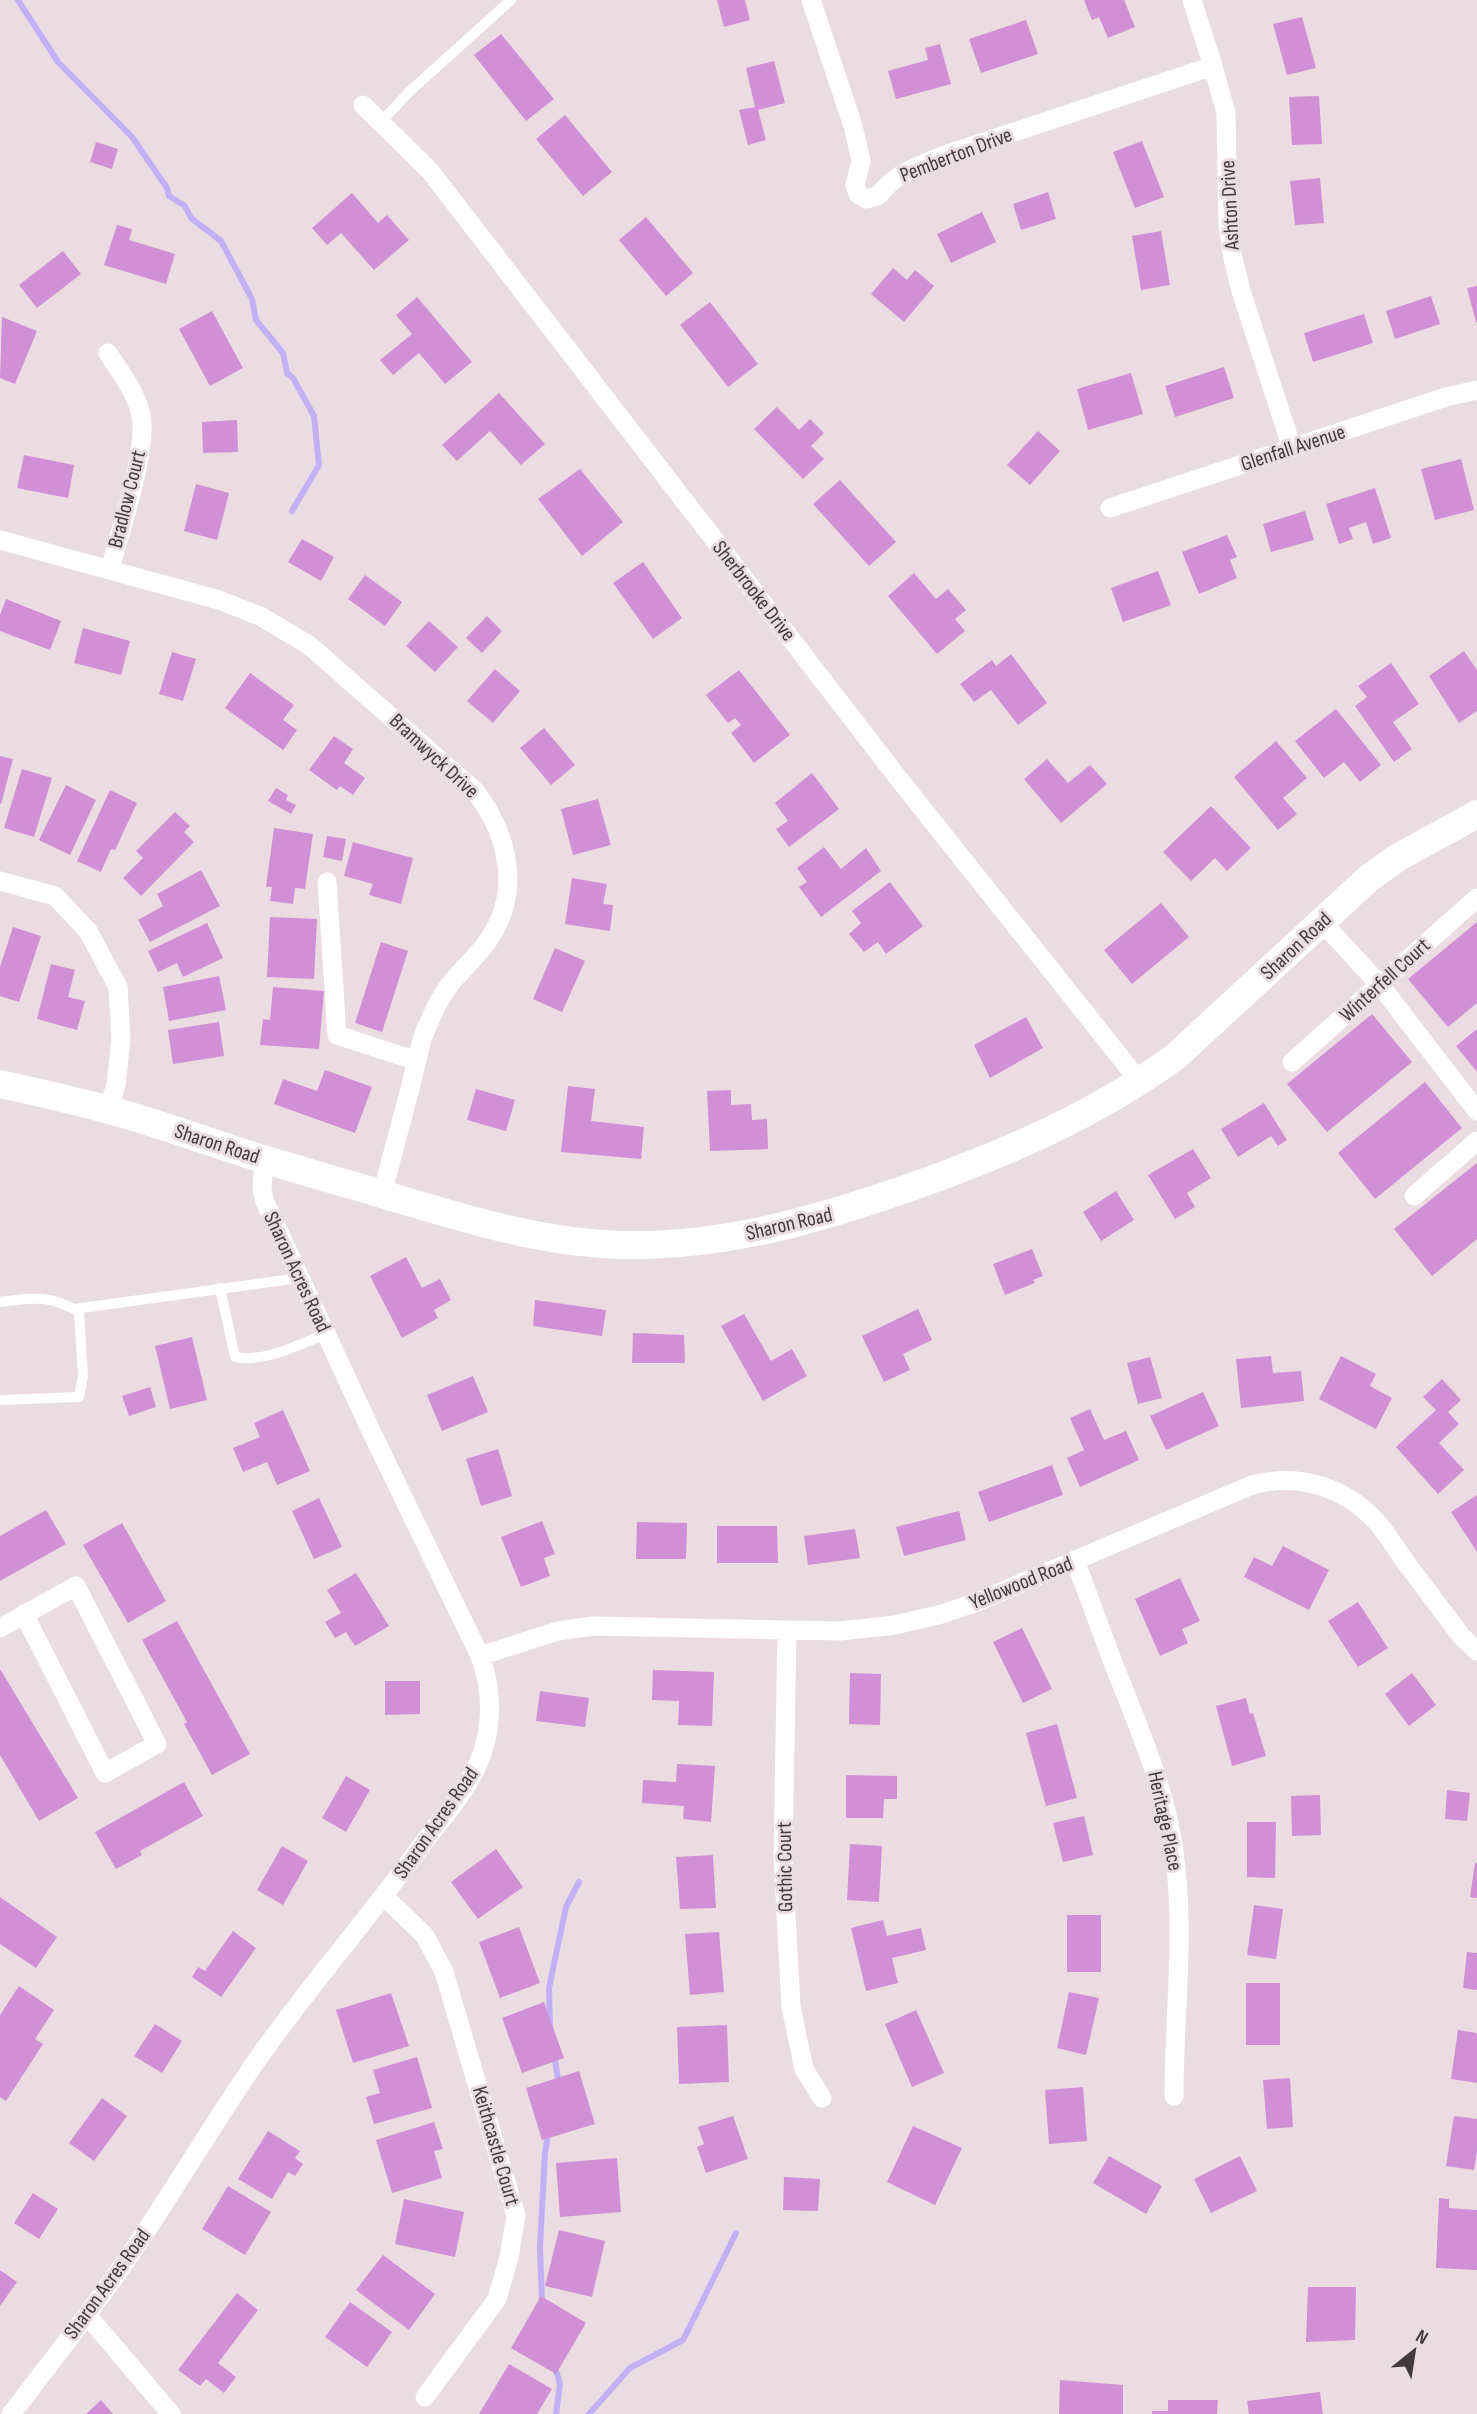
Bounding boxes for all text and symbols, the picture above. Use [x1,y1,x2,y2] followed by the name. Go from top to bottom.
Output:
[896,122,1016,188] street label: Pemberton Drive
[1215,160,1245,251] street label: Ashton Drive
[1238,419,1348,477] street label: Glenfall Avenue
[103,448,151,550] street label: Bradlow Court
[707,536,801,646] street label: Sherbrooke Drive
[384,708,484,804] street label: Bramwyck Drive
[1255,907,1337,985] street label: Sharon Road
[1335,933,1435,1027] street label: Winterfell Court
[171,1119,263,1169] street label: Sharon Road
[743,1202,835,1246] street label: Sharon Road
[258,1208,336,1336] street label: Sharon Acres Road
[966,1551,1076,1615] street label: Yellowood Road
[388,1762,484,1884] street label: Sharon Acres Road
[1142,1769,1188,1873] street label: Heritage Place
[772,1822,798,1912] street label: Gothic Court
[467,2083,525,2209] street label: Keithcastle Court
[59,2224,155,2344] street label: Sharon Acres Road
[1379,2316,1449,2386] north arrow
[1412,2325,1432,2350] text: N

